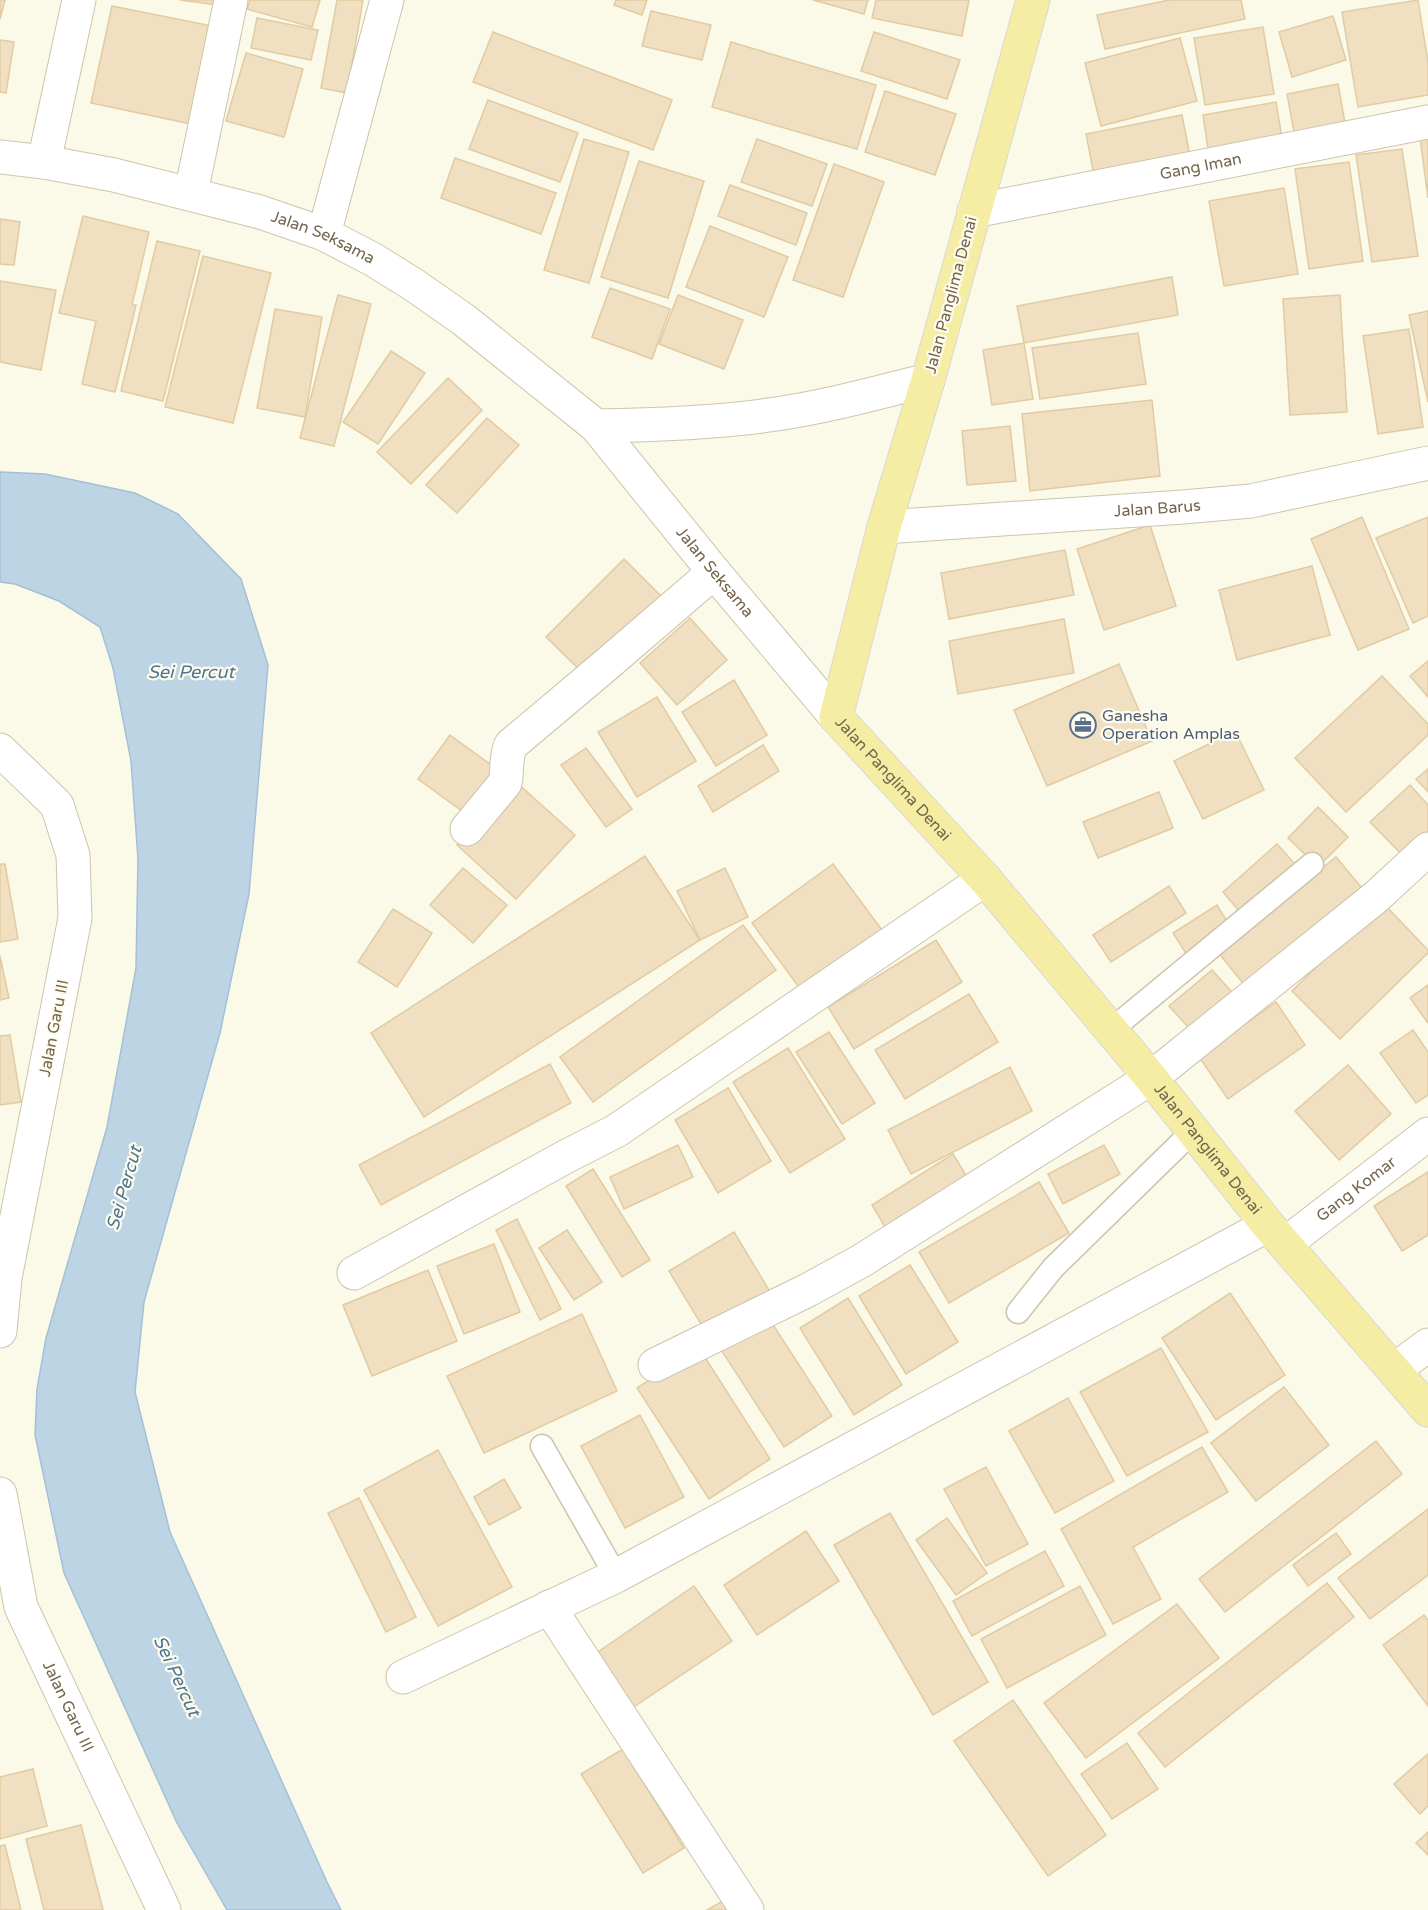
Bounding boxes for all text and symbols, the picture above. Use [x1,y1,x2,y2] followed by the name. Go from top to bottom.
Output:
[1158,149,1243,184] street label: Gang Iman
[268,207,378,269] street label: Jalan Seksama
[920,214,982,376] street label: Jalan Panglima Denai
[1113,495,1202,522] street label: Jalan Barus
[672,523,758,622] street label: Jalan Seksama
[148,661,236,683] water label: Sei Percut
[1102,706,1240,744] place label: Ganesha Operation Amplas
[1068,710,1098,740] office icon: Ganesha Operation Amplas
[831,713,955,845] street label: Jalan Panglima Denai
[35,978,73,1078] street label: Jalan Garu III
[1149,1080,1266,1219] street label: Jalan Panglima Denai
[102,1141,147,1233] water label: Sei Percut
[1312,1152,1401,1226] street label: Gang Komar
[149,1632,206,1722] water label: Sei Percut
[38,1658,98,1755] street label: Jalan Garu III

